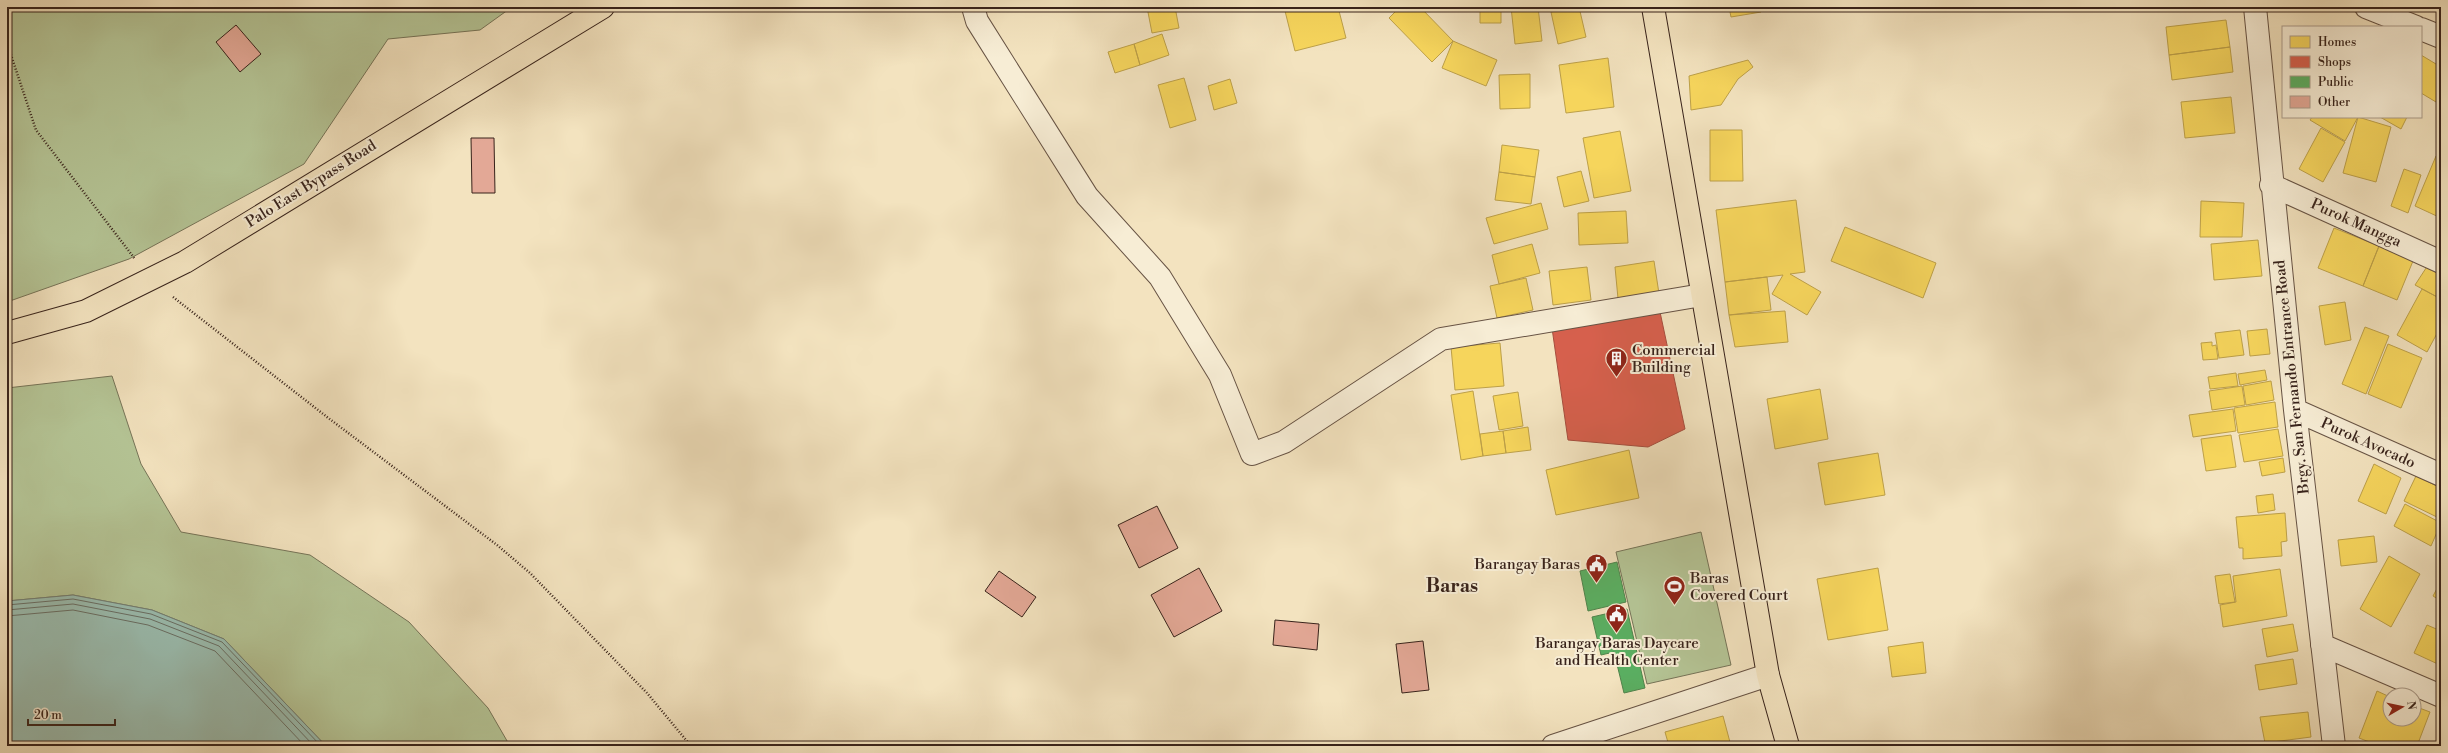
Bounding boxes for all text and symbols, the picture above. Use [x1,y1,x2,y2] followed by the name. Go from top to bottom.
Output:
[2282,26,2422,118] legend
[2318,35,2356,50] text: Homes
[2318,55,2351,70] text: Shops
[2318,75,2354,90] text: Public
[2318,95,2350,110] text: Other
[242,136,380,232] street label: Palo East Bypass Road
[2308,194,2405,252] street label: Purok Mangga
[2270,258,2314,496] street label: Brgy. San Fernando Entrance Road
[1631,341,1716,377] place label: Commercial Building
[1604,346,1630,379] building icon: Commercial Building
[2318,414,2418,472] street label: Purok Avocado
[1583,551,1609,584] public building icon: Barangay Baras
[1474,555,1580,574] place label: Barangay Baras
[1689,569,1789,605] place label: Baras Covered Court
[1426,574,1478,598] district label: Baras
[1662,574,1688,607] sports icon: Baras Covered Court
[1604,601,1630,634] public building icon: Barangay Baras Daycare and Health Center
[1534,634,1699,670] place label: Barangay Baras Daycare and Health Center
[2382,687,2422,727] north arrow
[2403,700,2419,711] text: N
[28,701,115,727] scale bar
[34,708,62,723] text: 20 m

